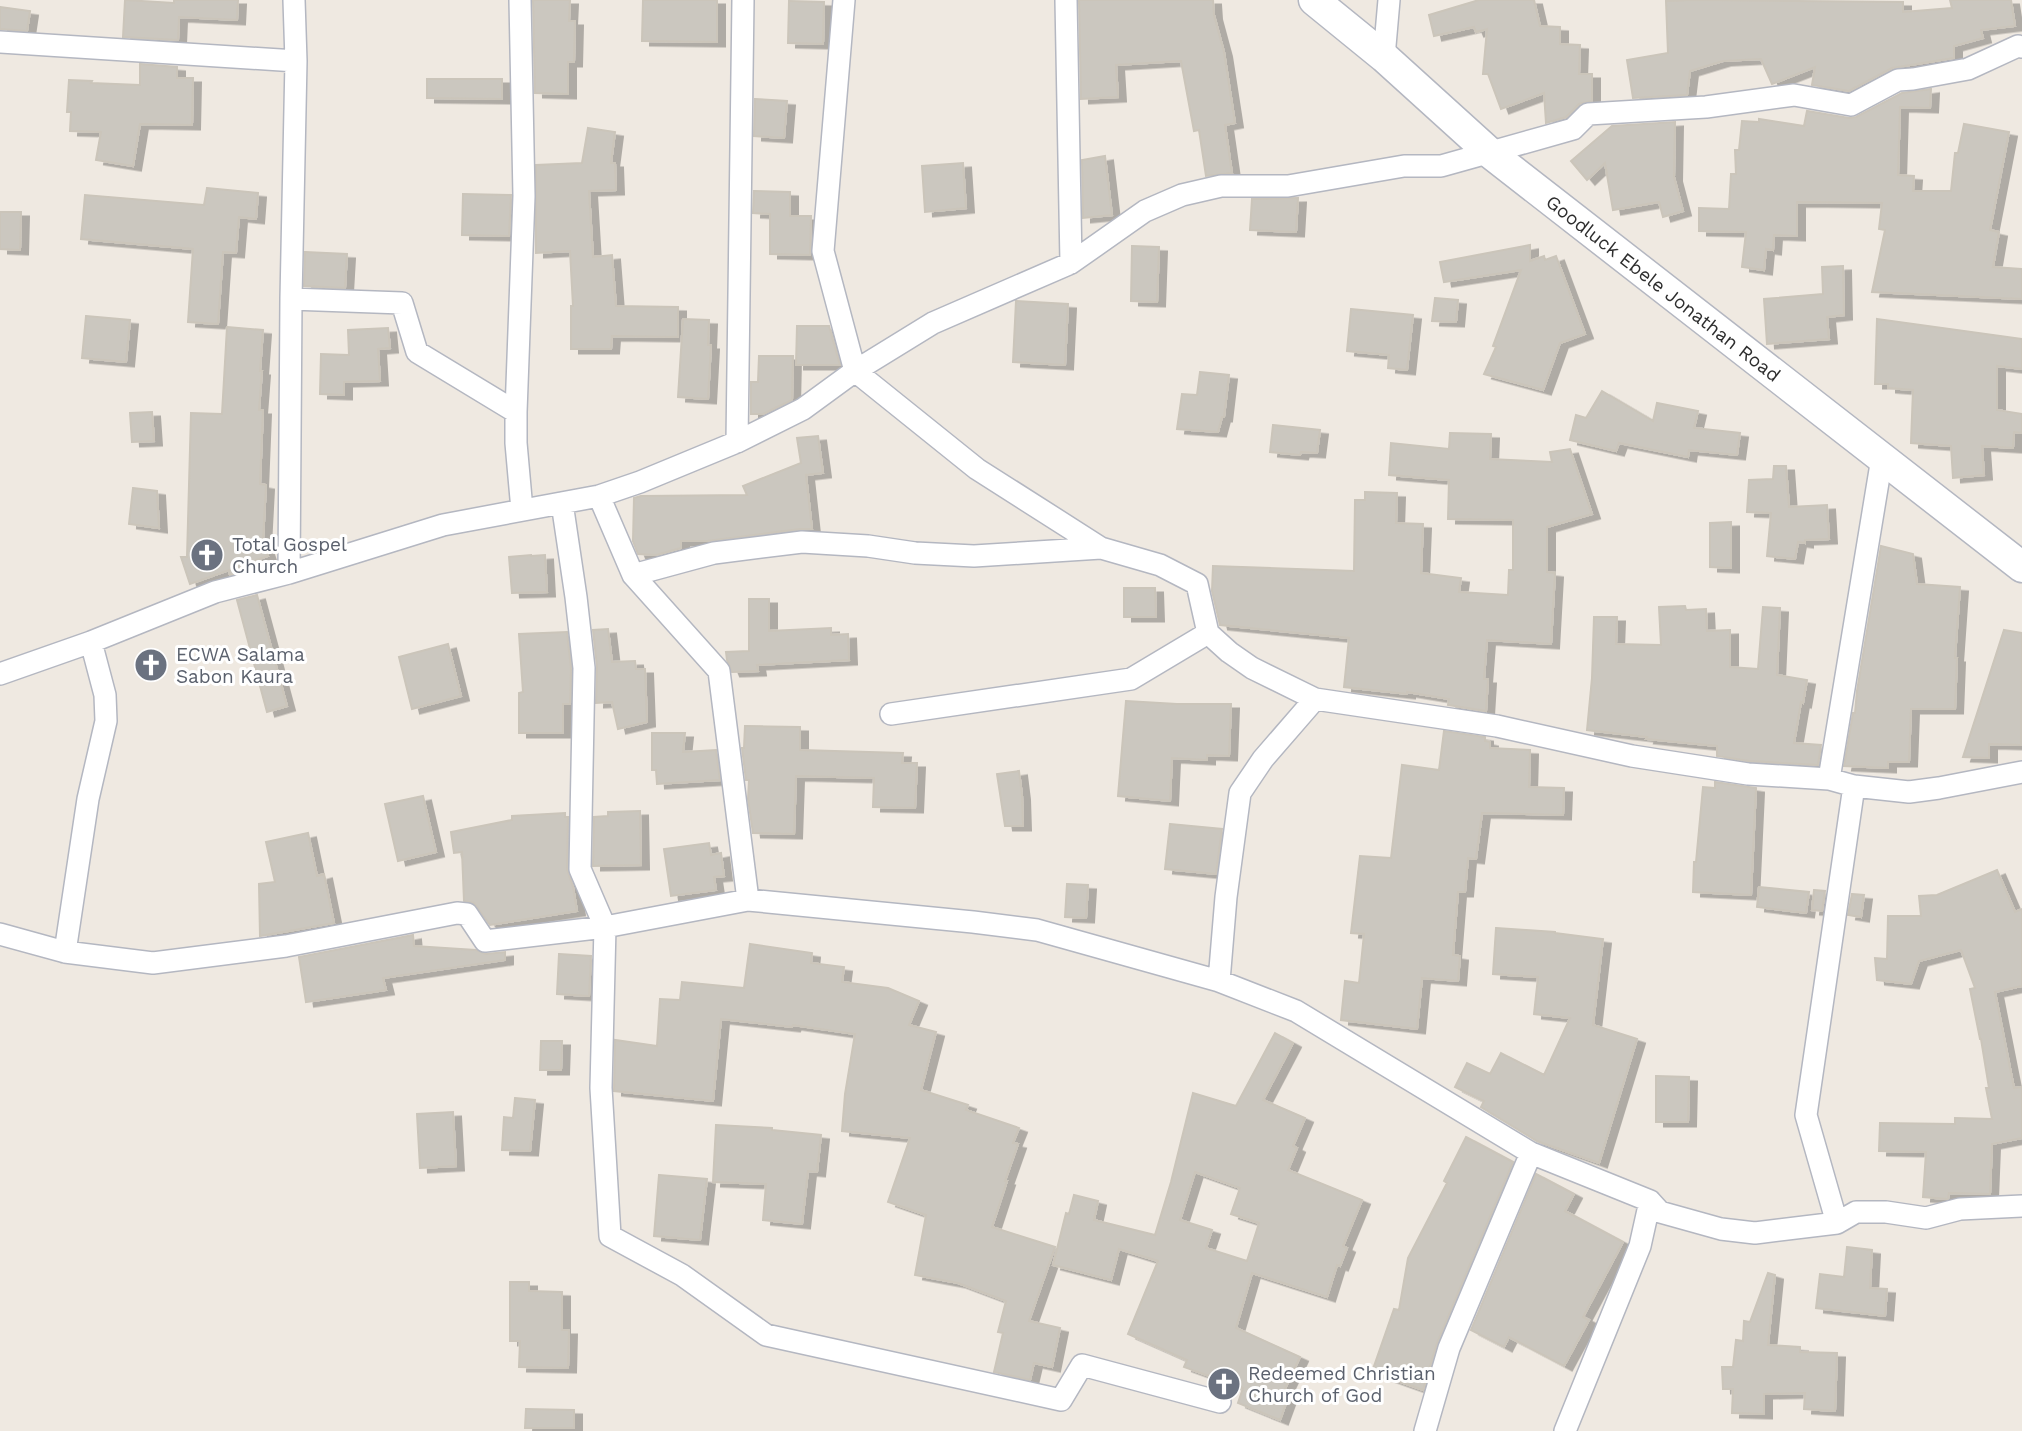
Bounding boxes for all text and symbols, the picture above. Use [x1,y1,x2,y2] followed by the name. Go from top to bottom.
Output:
[1542,190,1785,386] street label: Goodluck Ebele Jonathan Road
[232,533,347,578] place label: Total Gospel Church
[188,536,226,574] church icon: Total Gospel Church
[176,643,305,688] place label: ECWA Salama Sabon Kaura
[132,646,170,684] church icon: ECWA Salama Sabon Kaura
[1248,1362,1436,1407] place label: Redeemed Christian Church of God
[1205,1365,1243,1403] church icon: Redeemed Christian Church of God

